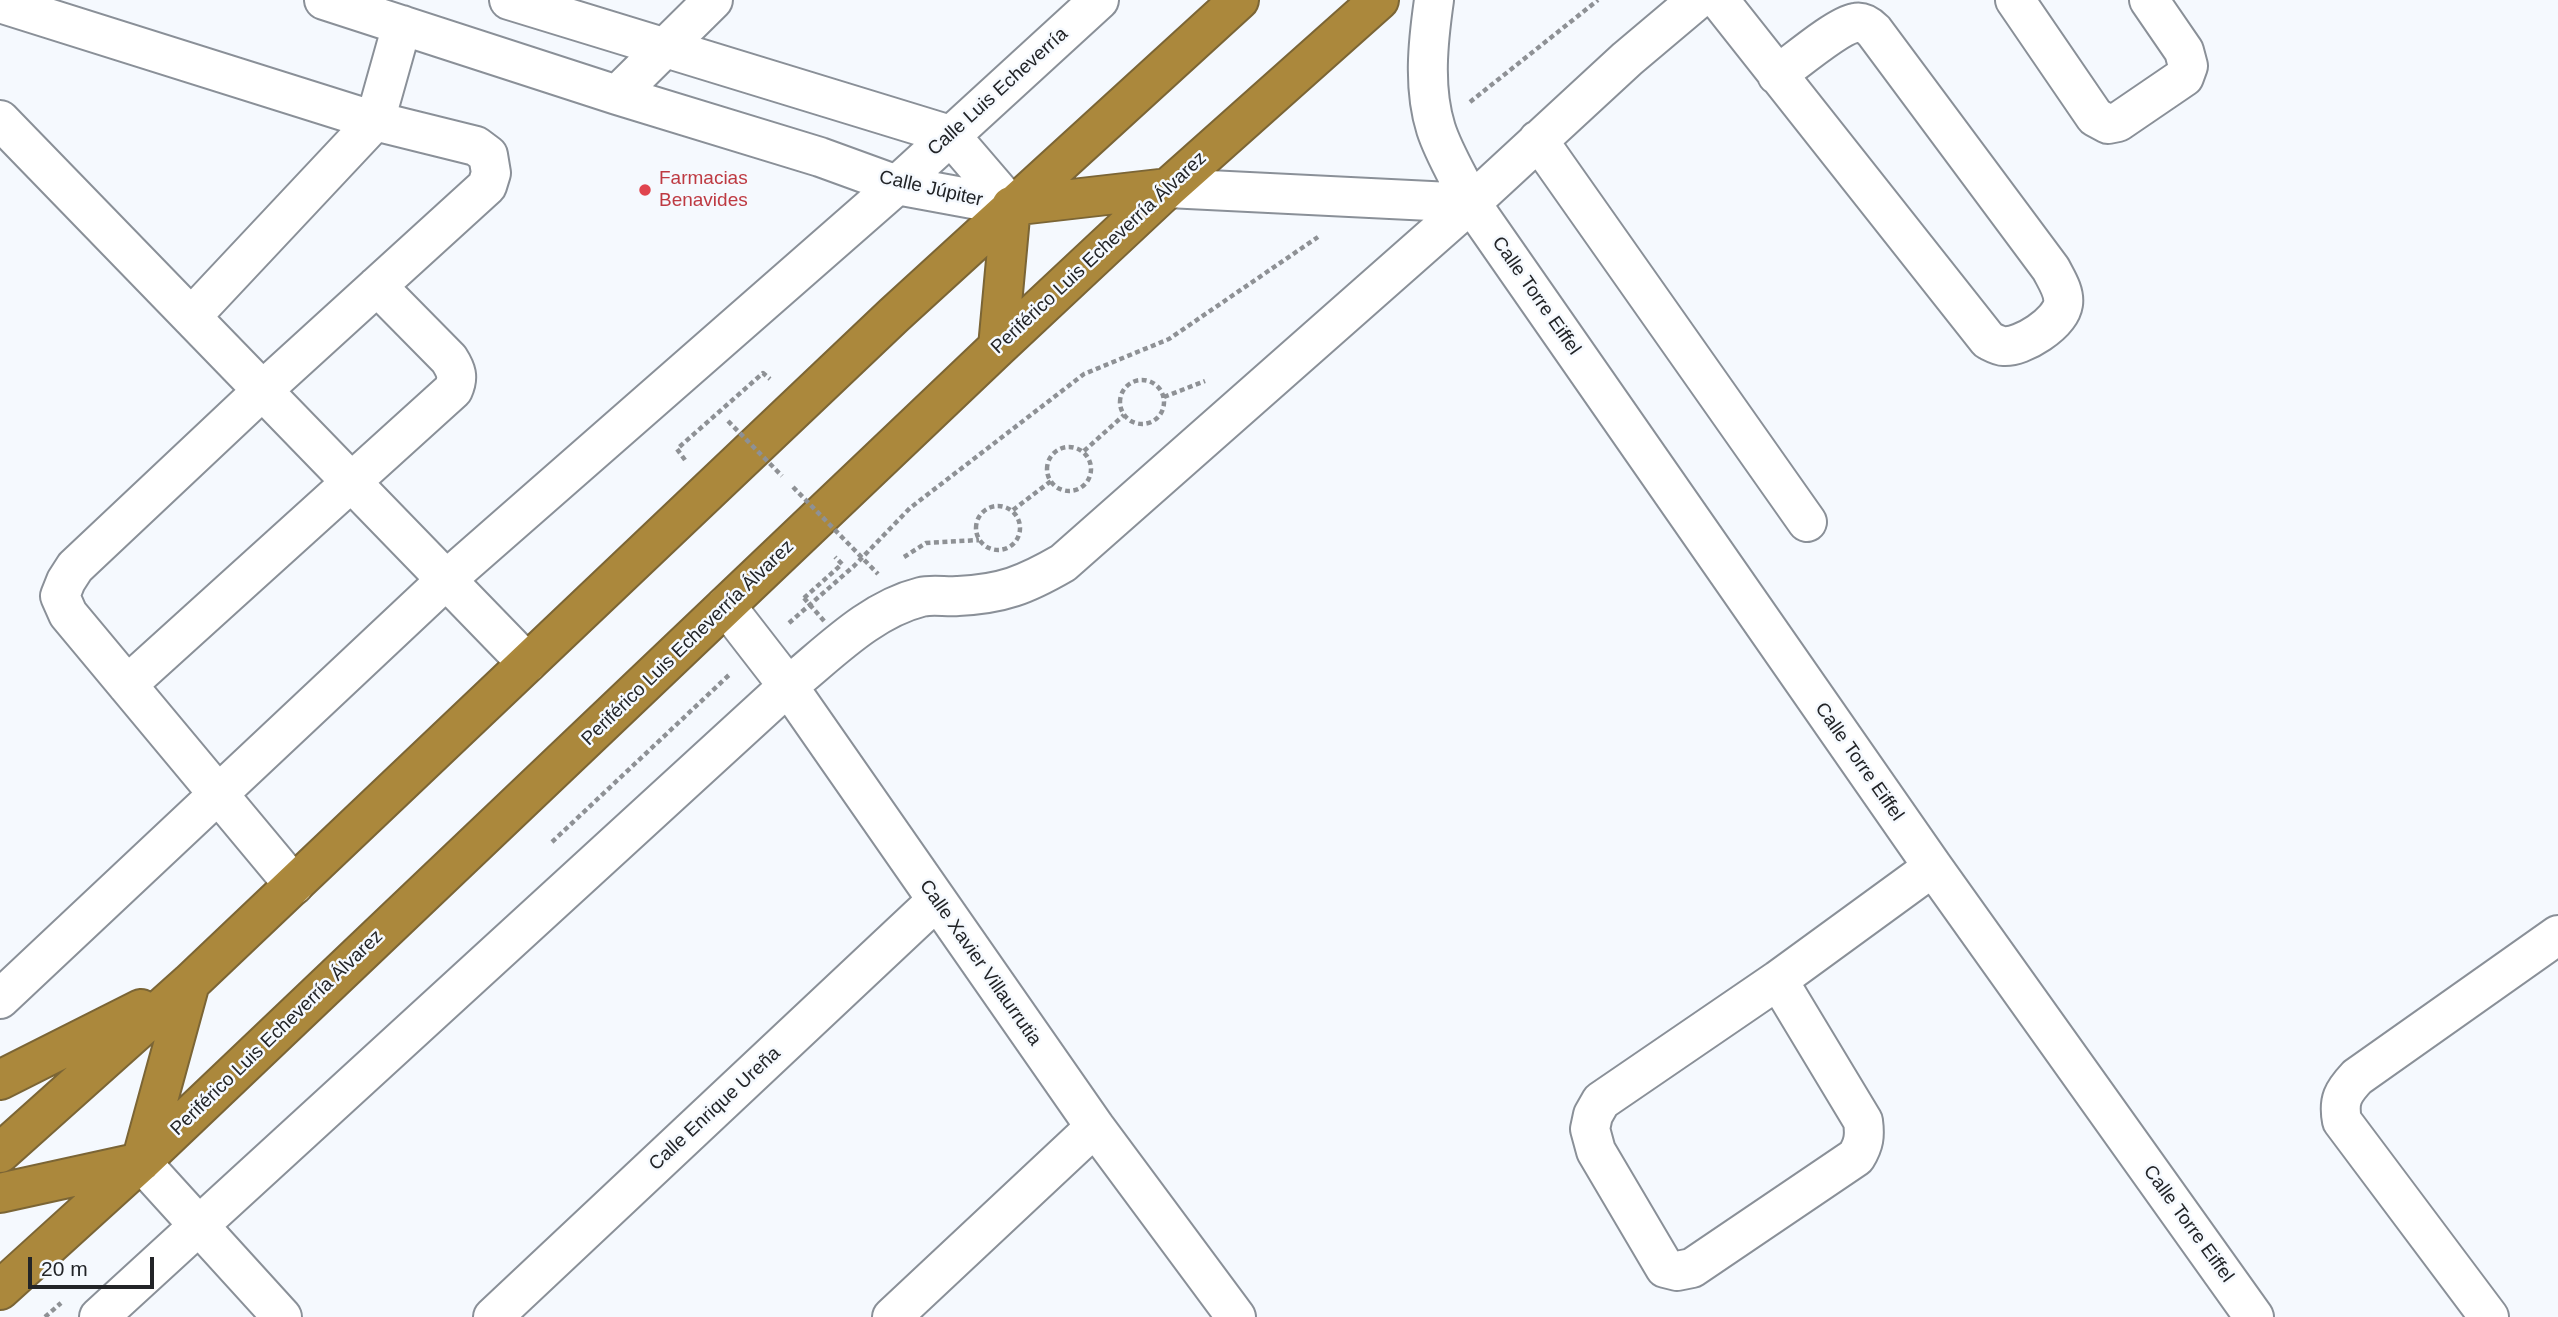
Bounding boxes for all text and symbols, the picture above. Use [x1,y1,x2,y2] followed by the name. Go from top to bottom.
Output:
[923,23,1073,161] street label: Calle Luis Echeverría
[987,147,1211,359] street label: Periférico Luis Echeverría Álvarez
[877,166,985,212] street label: Calle Júpiter
[659,168,748,212] place label: Farmacias Benavides
[637,182,653,198] marker: Farmacias Benavides
[1487,233,1585,359] street label: Calle Torre Eiffel
[577,535,799,751] street label: Periférico Luis Echeverría Álvarez
[1810,699,1908,825] street label: Calle Torre Eiffel
[914,876,1046,1050] street label: Calle Xavier Villaurrutia
[166,925,388,1141] street label: Periférico Luis Echeverría Álvarez
[645,1042,785,1176] street label: Calle Enrique Ureña
[2138,1161,2238,1287] street label: Calle Torre Eiffel
[32,1244,158,1288] scale bar
[41,1257,88,1280] text: 20 m

